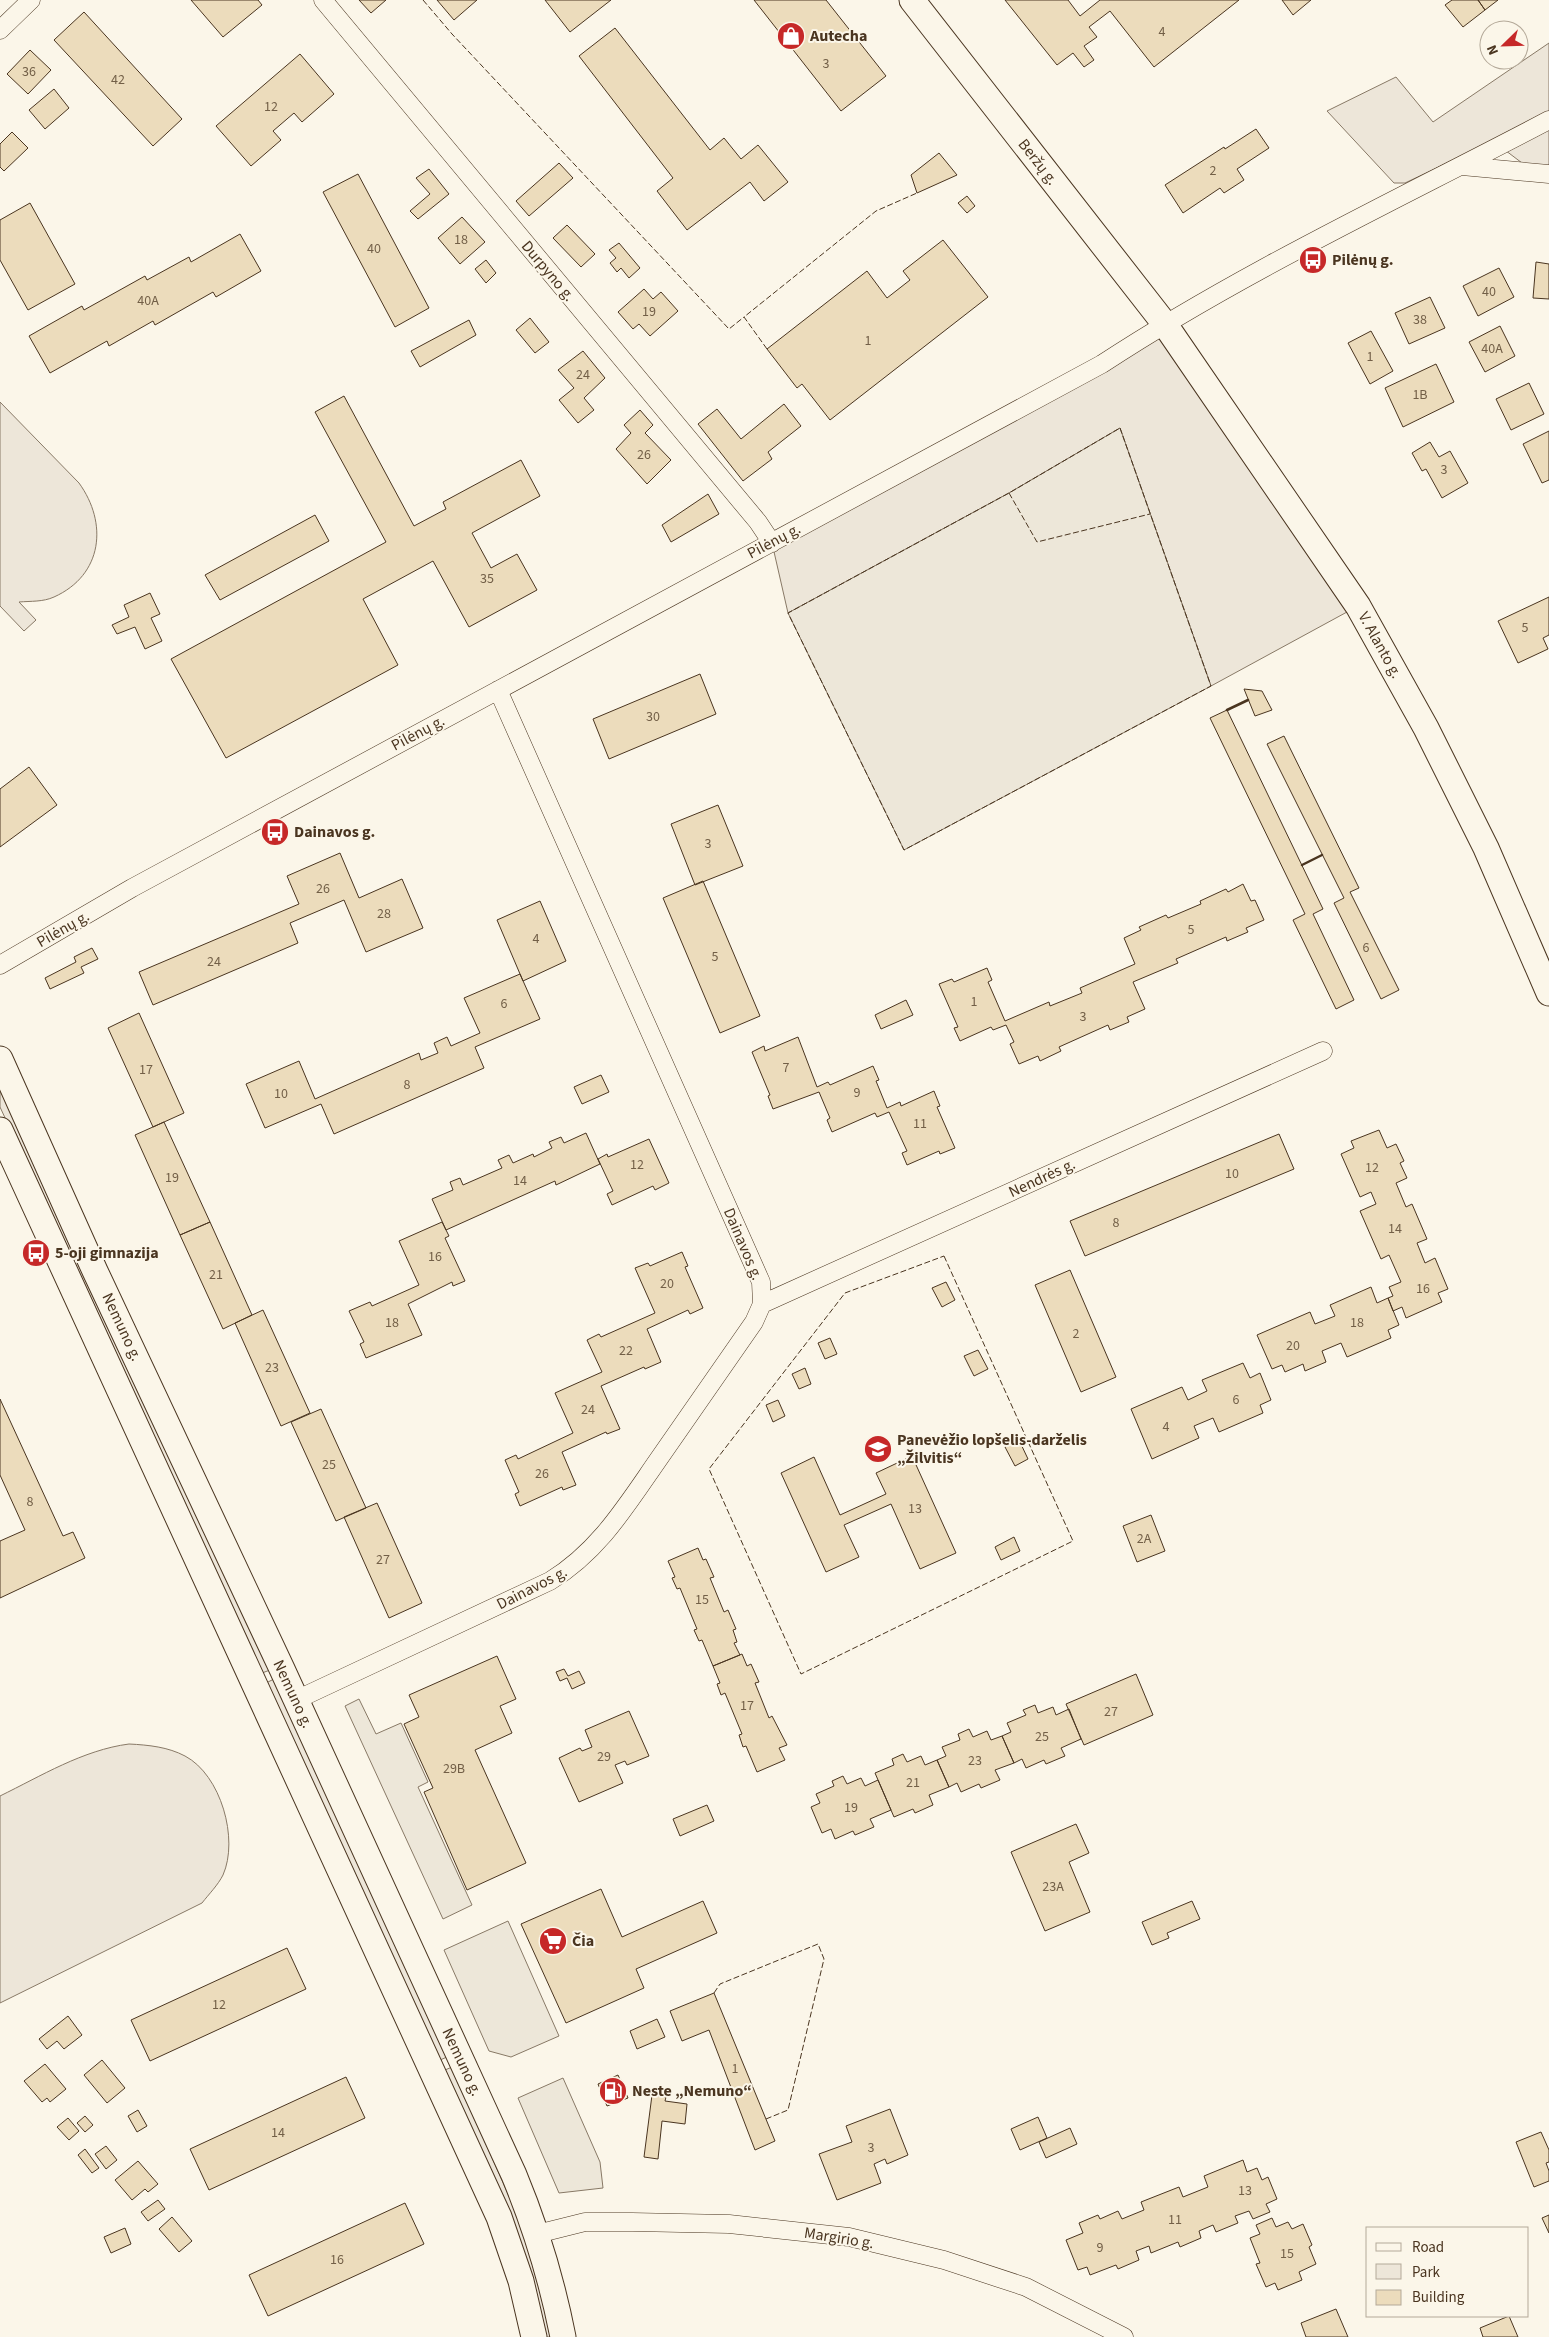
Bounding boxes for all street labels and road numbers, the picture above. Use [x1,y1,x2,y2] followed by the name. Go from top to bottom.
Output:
[1013,134,1063,190] street label: Beržų g.
[516,236,580,306] street label: Durpyno g.
[743,518,805,564] street label: Pilėnų g.
[1353,608,1407,682] street label: V. Alanto g.
[387,710,449,756] street label: Pilėnų g.
[33,905,93,953] street label: Pilėnų g.
[1005,1153,1079,1203] street label: Nendrės g.
[718,1204,768,1284] street label: Dainavos g.
[97,1289,147,1365] street label: Nemuno g.
[493,1561,571,1615] street label: Dainavos g.
[268,1656,318,1732] street label: Nemuno g.
[437,2024,487,2100] street label: Nemuno g.
[802,2222,876,2254] street label: Margirio g.

